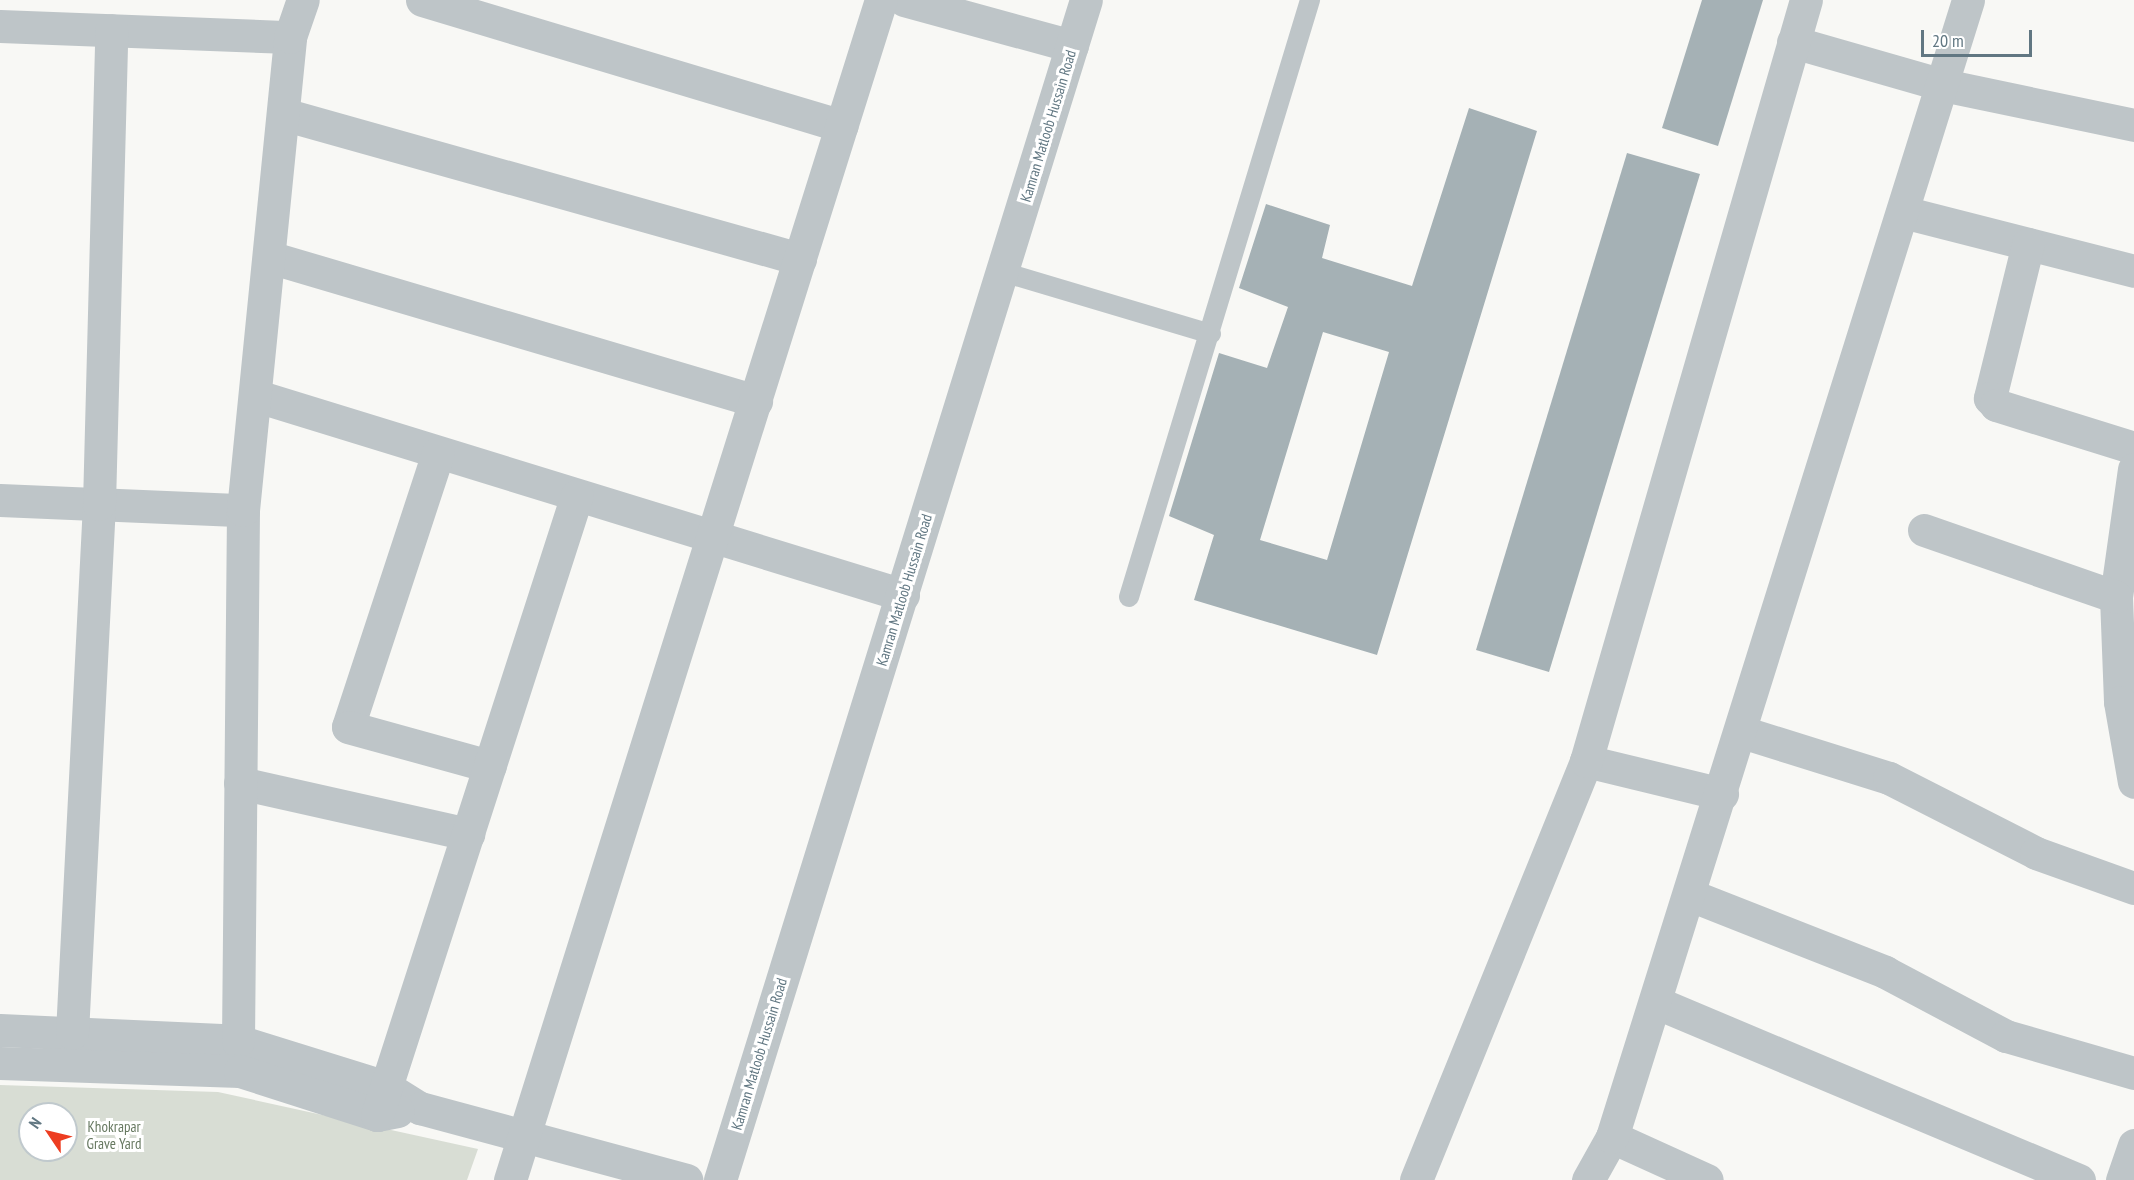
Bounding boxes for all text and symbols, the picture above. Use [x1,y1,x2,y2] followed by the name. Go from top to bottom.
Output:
[1924,18,2035,56] scale bar
[1932,29,1964,52] text: 20 m
[1016,48,1080,204] street label: Kamran Matloob Hussain Road
[872,512,936,668] street label: Kamran Matloob Hussain Road
[727,976,791,1132] street label: Kamran Matloob Hussain Road
[18,1102,78,1162] north arrow
[24,1114,46,1132] text: N
[86,1117,142,1152] park label: Khokrapar Grave Yard

